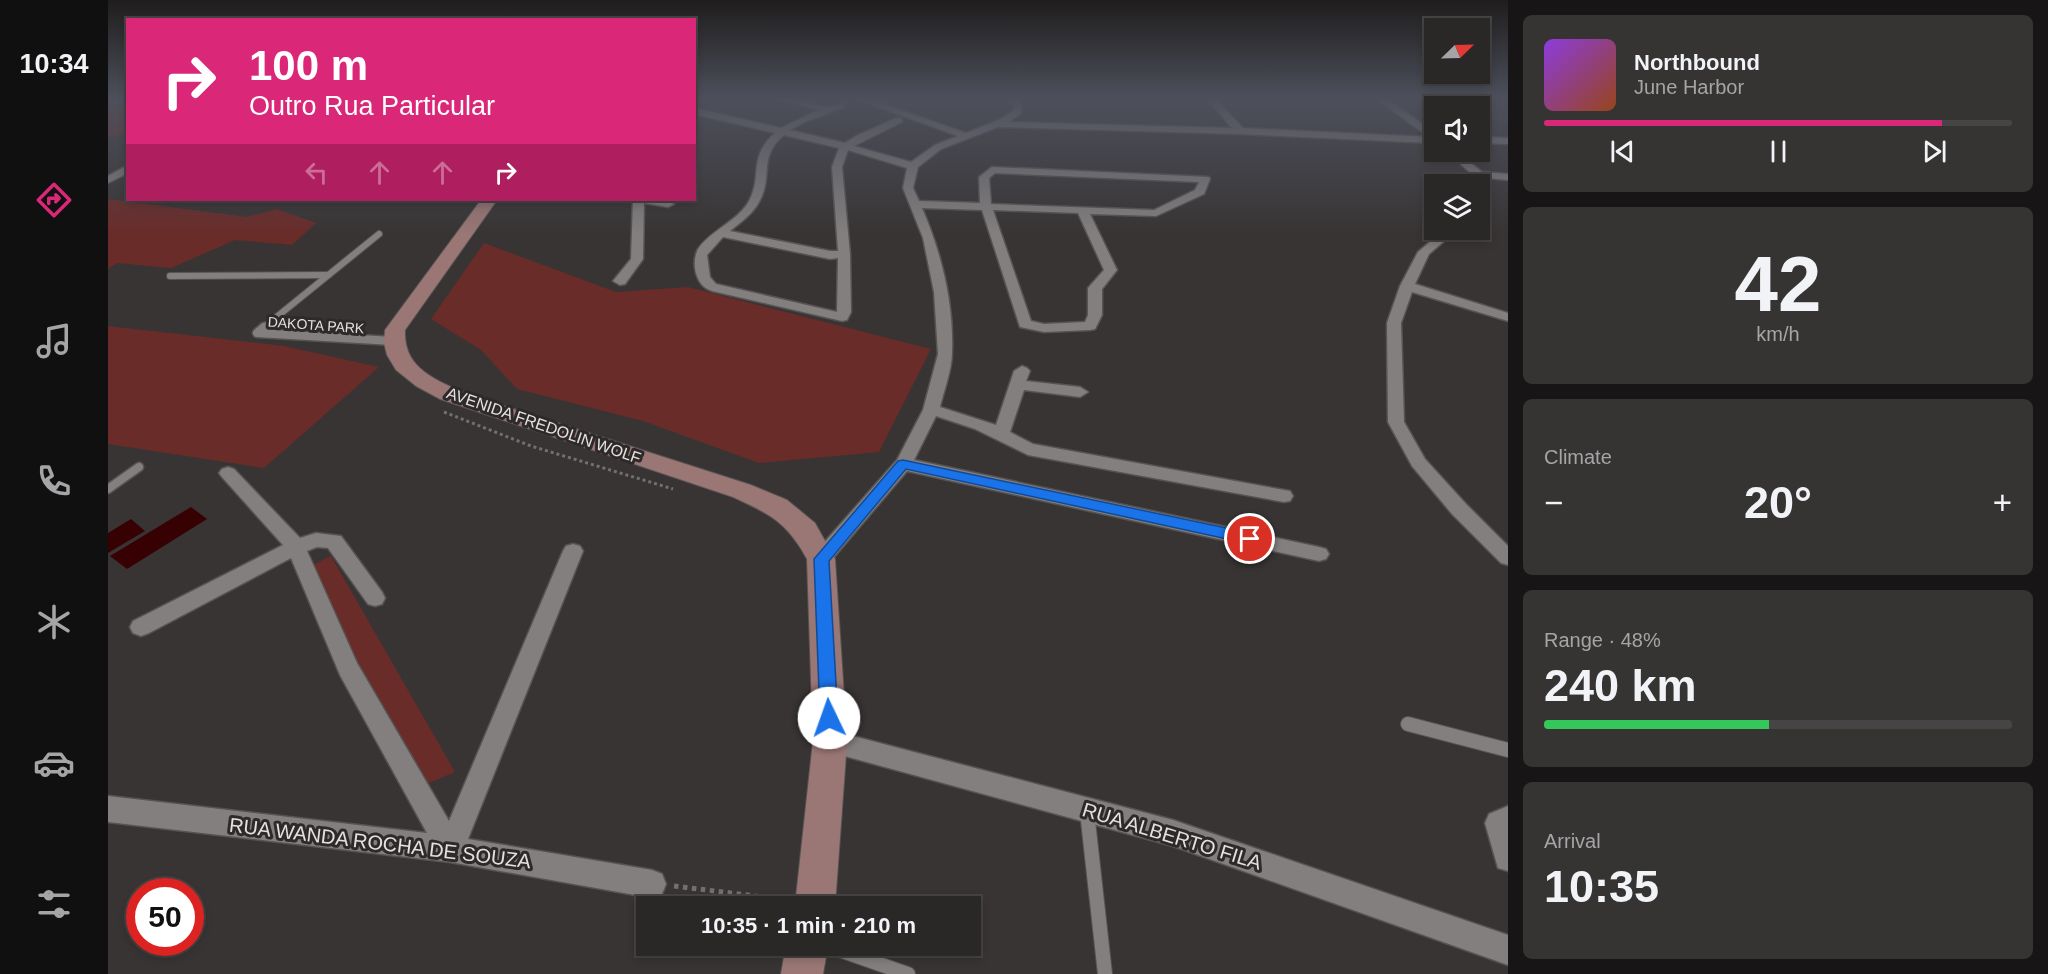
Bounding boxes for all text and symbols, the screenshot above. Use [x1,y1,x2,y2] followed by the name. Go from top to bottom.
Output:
[1424,18,1490,84] north arrow
[1424,18,1490,240] map controls
[150,42,228,120] icon: right
[249,42,368,89] text: 100 m
[19,49,89,79] text: 10:34
[1634,50,1760,75] text: Northbound
[1634,76,1744,98] text: June Harbor
[249,91,495,121] text: Outro Rua Particular
[1424,96,1490,162] button: sound
[1606,135,1639,168] icon: previous
[1762,135,1795,168] icon: pause
[1918,135,1951,168] icon: next
[300,156,333,189] icon: left
[363,156,396,189] icon: ahead
[426,156,459,189] icon: ahead
[489,156,522,189] icon: right
[1424,174,1490,240] button: layers
[33,179,75,221] icon: directions
[1735,240,1821,328] text: 42
[267,314,365,336] street label: DAKOTA PARK
[33,320,75,362] icon: music
[1756,323,1800,345] text: km/h
[445,384,643,467] street label: AVENIDA FREDOLIN WOLF
[1544,446,1612,468] text: Climate
[33,460,75,502] icon: phone
[1744,477,1812,528] text: 20°
[1544,484,1563,521] text: −
[1993,484,2012,521] text: +
[1224,513,1275,564] pin
[1233,522,1266,555] icon: arrive
[33,601,75,643] icon: climate
[1544,629,1661,651] text: Range · 48%
[1544,660,1697,711] text: 240 km
[797,686,861,750] position arrow
[33,742,75,784] icon: car
[1080,798,1265,874] street label: RUA ALBERTO FILA
[228,814,533,873] street label: RUA WANDA ROCHA DE SOUZA
[1544,830,1601,852] text: Arrival
[1544,861,1659,912] text: 10:35
[126,878,204,956] speed limit sign: 50
[33,883,75,925] icon: filters
[701,913,916,938] text: 10:35 · 1 min · 210 m

